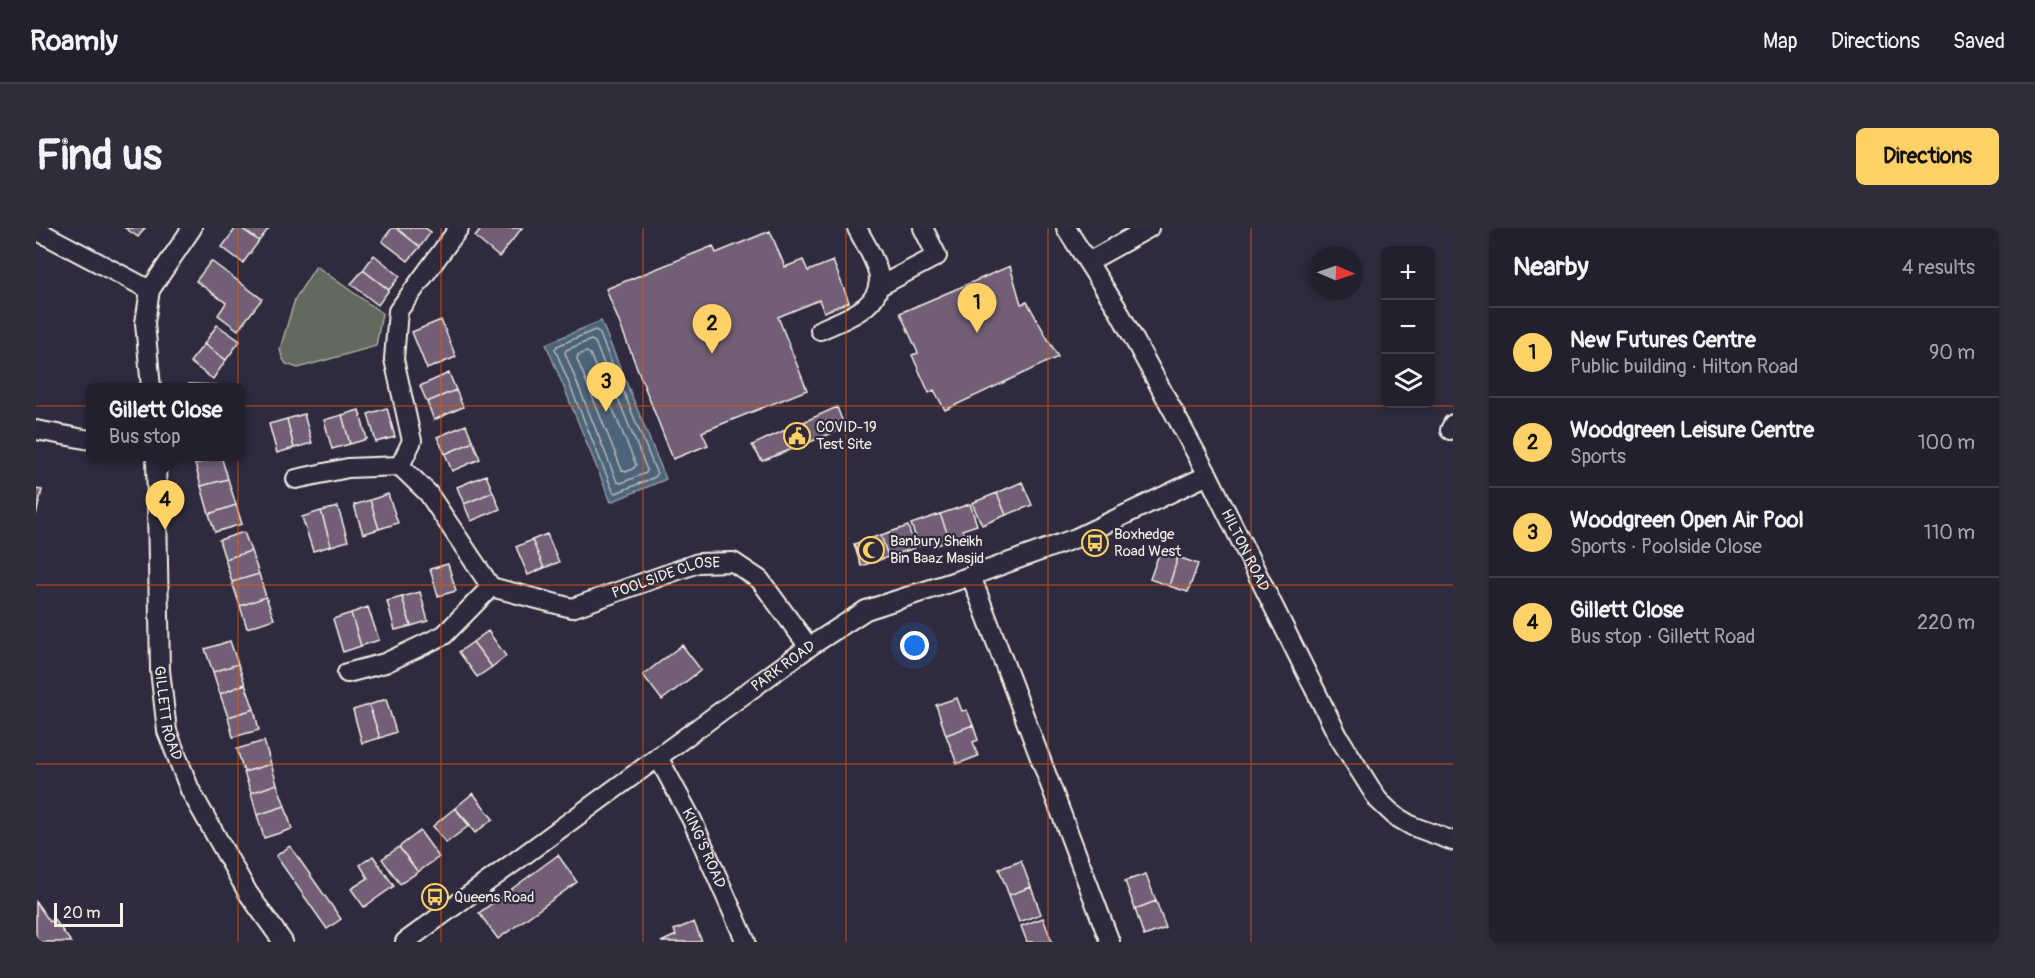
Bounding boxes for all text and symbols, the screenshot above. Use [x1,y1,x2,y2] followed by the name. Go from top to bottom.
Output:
[30,24,118,59] text: Roamly
[1763,28,1798,55] text: Map
[1831,28,1920,55] text: Directions
[1953,28,2005,55] text: Saved
[1856,128,1999,185] button: Directions
[36,130,162,182] text: Find us
[1309,246,1363,300] north arrow
[1381,246,1435,408] map controls
[1381,246,1435,300] button: +
[1513,251,1589,283] text: Nearby
[1902,255,1975,280] text: 4 results
[958,284,996,333] pin: 1
[1381,300,1435,354] button: −
[692,304,732,354] pin: 2
[1570,326,1756,354] text: New Futures Centre
[1529,340,1536,365] text: 1
[1929,340,1975,365] text: 90 m
[1381,354,1435,408] button: layers
[1570,354,1798,379] text: Public building · Hilton Road
[586,362,626,412] pin: 3
[86,383,245,461] popup
[109,396,222,424] text: Gillett Close
[1570,416,1814,444] text: Woodgreen Leisure Centre
[816,418,877,454] place label: COVID-19 Test Site
[782,421,812,451] public building icon: COVID-19 Test Site
[109,424,181,449] text: Bus stop
[1527,430,1538,455] text: 2
[1918,430,1975,455] text: 100 m
[1570,444,1626,469] text: Sports
[146,480,184,530] pin: 4
[1217,506,1274,594] street label: HILTON ROAD
[1570,506,1804,534] text: Woodgreen Open Air Pool
[1527,520,1538,545] text: 3
[1924,520,1975,545] text: 110 m
[1114,525,1182,561] place label: Boxhedge Road West
[1080,528,1110,558] bus stop icon: Boxhedge Road West
[890,532,984,568] place label: Banbury Sheikh Bin Baaz Masjid
[1570,534,1762,559] text: Sports · Poolside Close
[856,535,886,565] mosque icon: Banbury Sheikh Bin Baaz Masjid
[609,553,721,603] street label: POOLSIDE CLOSE
[1570,596,1684,624] text: Gillett Close
[1527,610,1538,635] text: 4
[1917,610,1975,635] text: 220 m
[1570,624,1755,649] text: Bus stop · Gillett Road
[900,631,929,660] your location
[747,636,818,696] street label: PARK ROAD
[150,665,187,763] street label: GILLETT ROAD
[678,805,730,891] street label: KING'S ROAD
[420,882,450,912] bus stop icon: Queens Road
[454,888,534,907] place label: Queens Road
[54,900,123,928] scale bar
[63,903,101,923] text: 20 m

